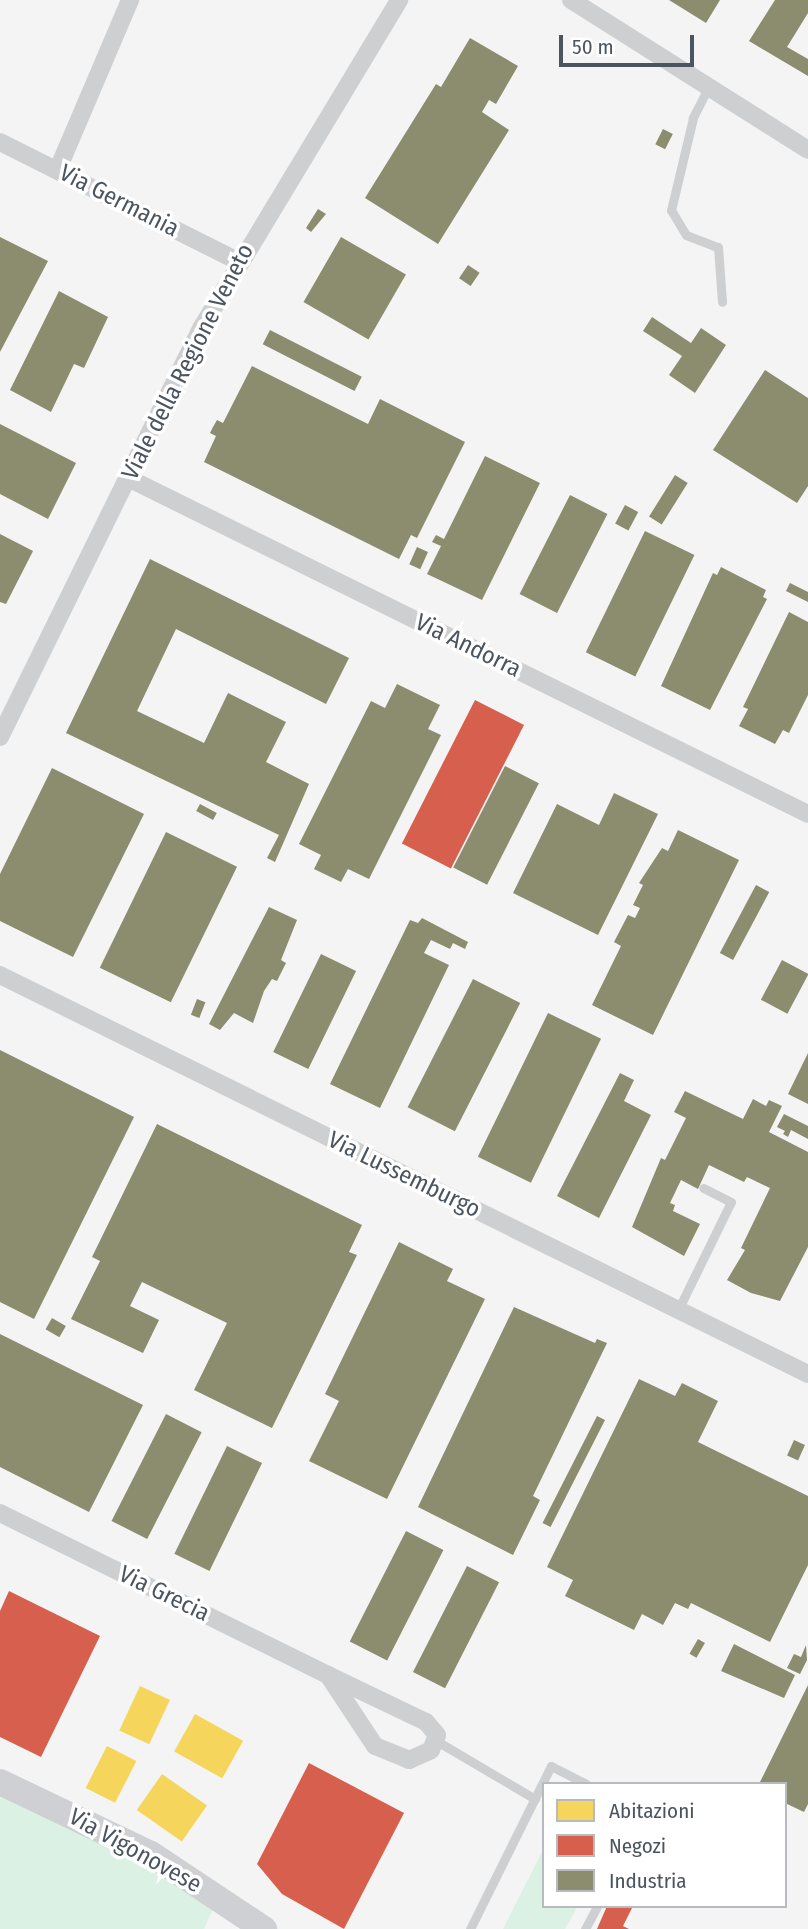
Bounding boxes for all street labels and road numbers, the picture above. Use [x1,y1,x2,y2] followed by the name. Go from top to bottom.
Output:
[54,159,184,243] street label: Via Germania
[116,239,260,485] street label: Viale della Regione Veneto
[410,608,526,684] street label: Via Andorra
[323,1126,485,1224] street label: Via Lussemburgo
[114,1560,214,1628] street label: Via Grecia
[64,1803,206,1899] street label: Via Vigonovese

